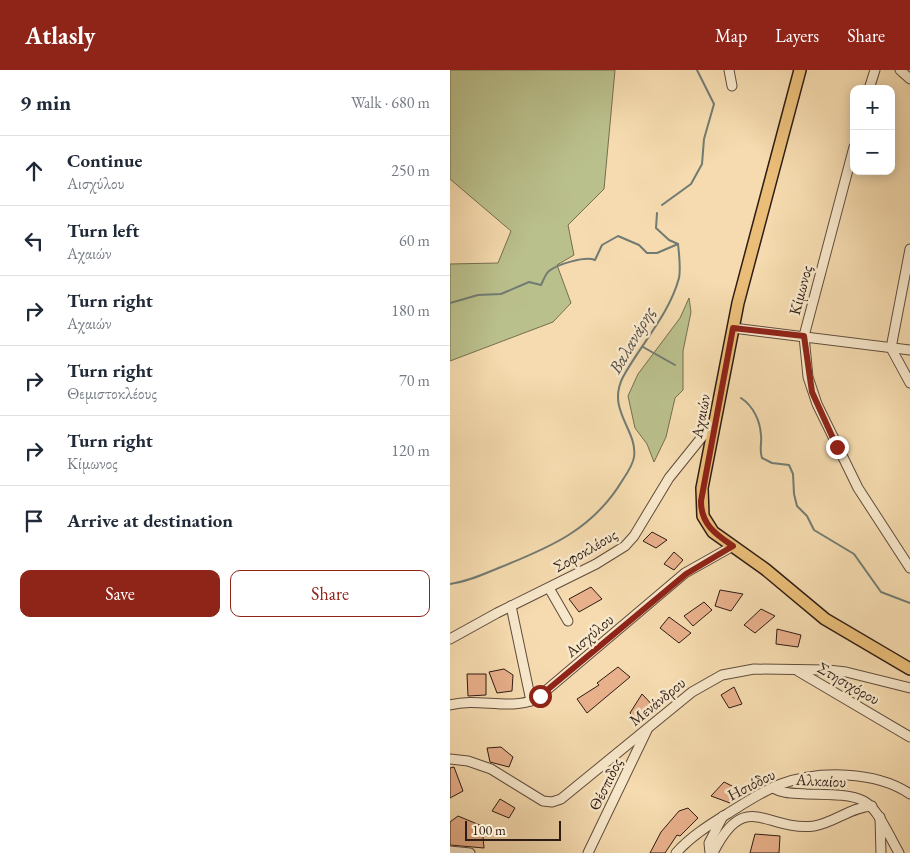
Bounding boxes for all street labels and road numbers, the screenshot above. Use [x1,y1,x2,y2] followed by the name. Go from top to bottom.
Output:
[784,262,817,317] street label: Κίμωνος
[686,392,715,441] street label: Αχαιών
[550,524,621,577] street label: Σοφοκλέους
[560,609,618,662] street label: Αισχύλου
[814,657,884,710] street label: Στησιχόρου
[625,672,690,731] street label: Μενάνδρου
[584,754,627,814] street label: Θέσπιδος
[724,764,779,805] street label: Ησιόδου
[794,769,847,792] street label: Αλκαίου

